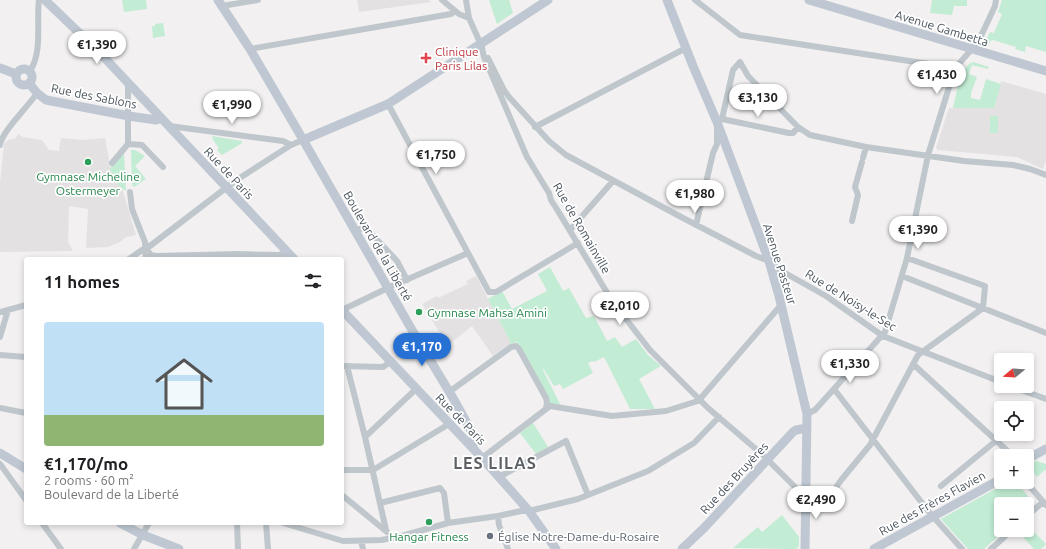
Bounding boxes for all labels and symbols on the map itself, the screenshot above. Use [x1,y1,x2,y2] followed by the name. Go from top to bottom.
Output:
[894,8,990,48] street label: Avenue Gambetta
[64,31,130,65] pin: €1,390
[435,45,487,72] place label: Clinique Paris Lilas
[420,52,432,64] marker: Clinique Paris Lilas
[904,61,970,95] pin: €1,430
[50,81,138,111] street label: Rue des Sablons
[725,84,791,118] pin: €3,130
[199,91,265,125] pin: €1,990
[403,141,469,175] pin: €1,750
[202,144,256,202] street label: Rue de Paris
[83,157,93,167] marker: Gymnase Micheline Ostermeyer
[36,170,140,197] place label: Gymnase Micheline Ostermeyer
[551,180,613,276] street label: Rue de Romainville
[662,180,728,214] pin: €1,980
[341,189,415,303] street label: Boulevard de la Liberté
[885,216,951,250] pin: €1,390
[761,222,799,307] street label: Avenue Pasteur
[803,267,899,333] street label: Rue de Noisy-le-Sec
[587,292,653,326] pin: €2,010
[427,306,547,319] place label: Gymnase Mahsa Amini
[414,307,424,317] marker: Gymnase Mahsa Amini
[389,333,455,367] pin: €1,170
[817,350,883,384] pin: €1,330
[994,353,1034,393] north arrow
[433,391,489,447] street label: Rue de Paris
[698,440,770,516] street label: Rue des Bruyères
[453,454,537,472] district label: LES LILAS
[877,468,987,538] street label: Rue des Frères Flavien
[783,486,849,520] pin: €2,490
[424,517,434,527] marker: Hangar Fitness
[389,530,469,543] place label: Hangar Fitness
[498,530,659,543] place label: Église Notre-Dame-du-Rosaire
[485,531,495,541] marker: Église Notre-Dame-du-Rosaire

